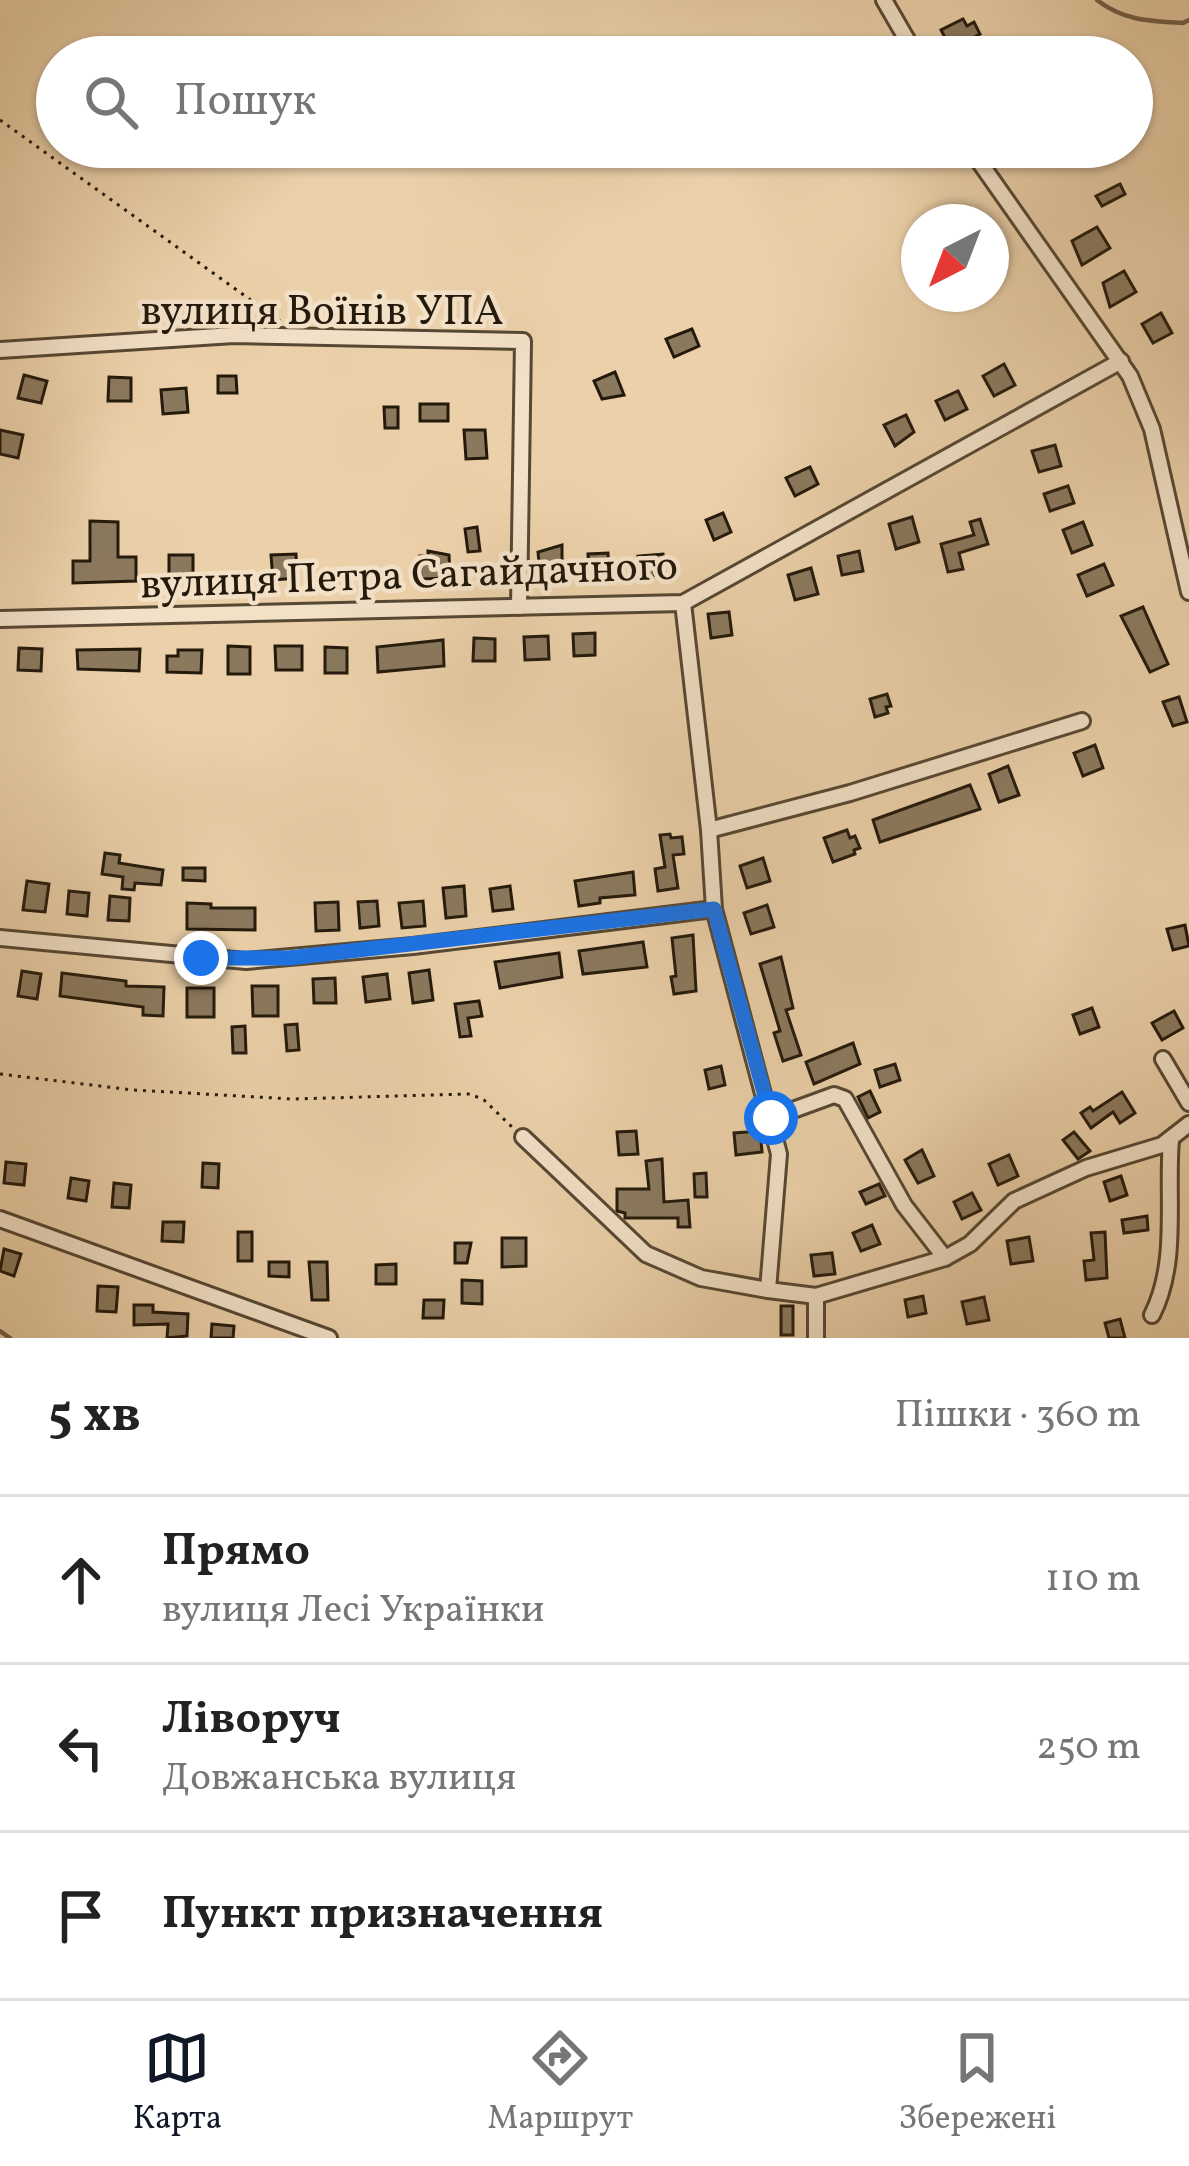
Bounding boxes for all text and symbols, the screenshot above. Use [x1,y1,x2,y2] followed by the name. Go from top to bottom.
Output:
[36,36,1153,168] search box
[78,69,144,135] icon: search
[174,71,317,134] text: Пошук
[901,204,1009,312] north arrow
[141,284,503,343] street label: вулиця Воїнів УПА
[139,539,679,616] street label: вулиця Петра Сагайдачного
[174,931,228,985] route end
[744,1091,798,1145] route start
[48,1381,141,1452] text: 5 хв
[895,1389,1141,1443] text: Пішки · 360 m
[162,1521,310,1584] text: Прямо
[48,1547,114,1613] icon: ahead
[1045,1553,1141,1607] text: 110 m
[162,1584,544,1638] text: вулиця Лесі Українки
[162,1689,341,1752] text: Ліворуч
[48,1715,114,1781] icon: left
[1036,1721,1141,1775] text: 250 m
[162,1752,516,1806] text: Довжанська вулиця
[48,1883,114,1949] icon: arrive
[162,1884,603,1947] text: Пункт призначення
[133,2025,222,2143] tab: Карта
[488,2025,633,2143] tab: Маршрут
[898,2025,1056,2143] tab: Збережені

